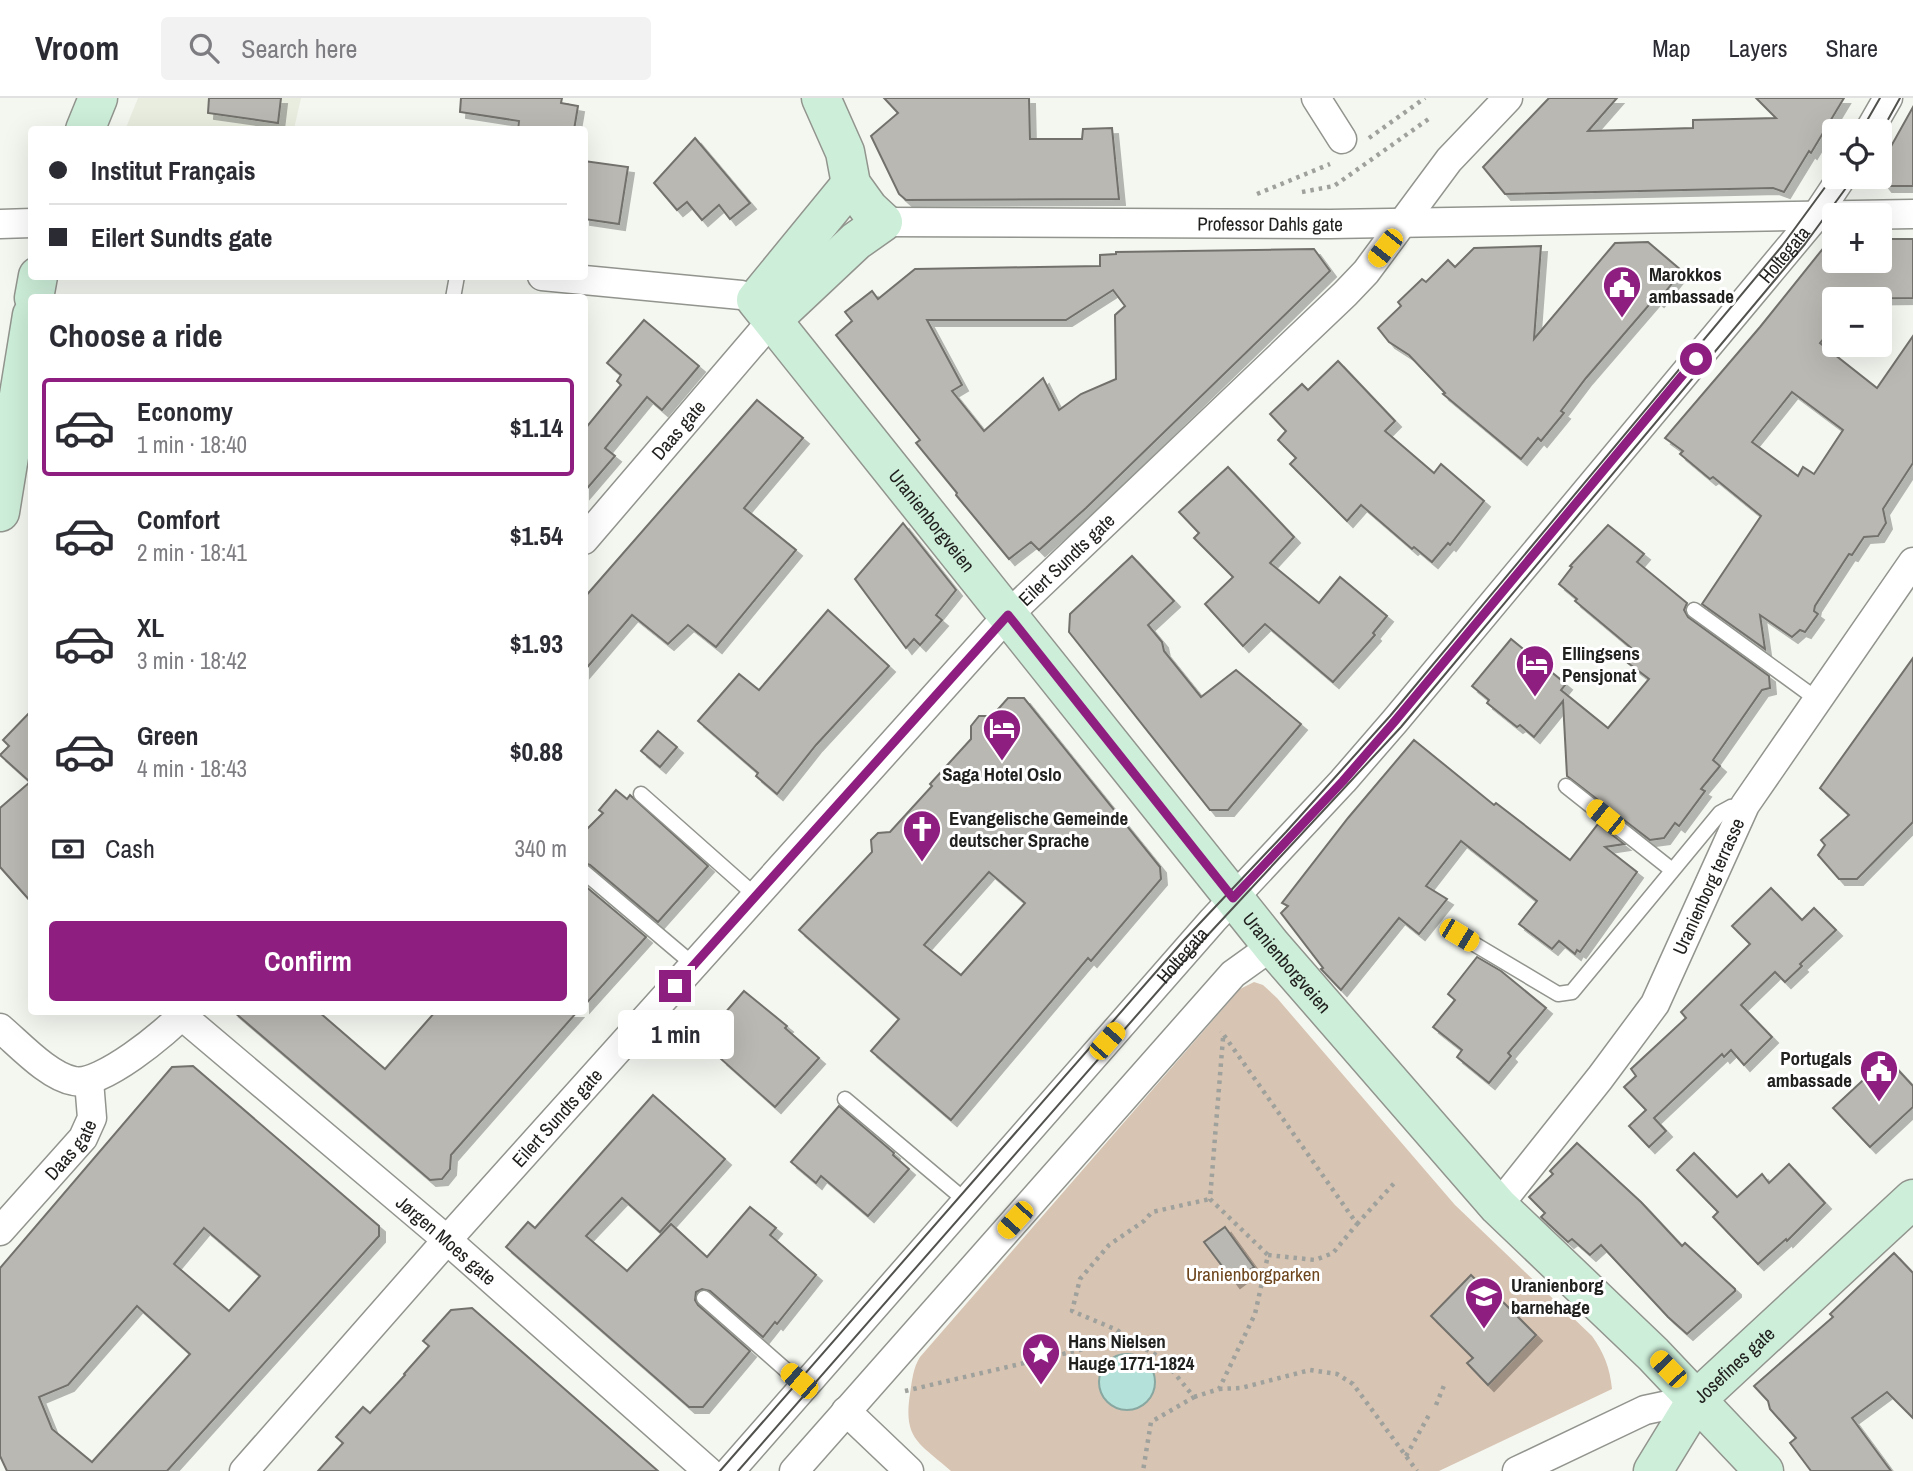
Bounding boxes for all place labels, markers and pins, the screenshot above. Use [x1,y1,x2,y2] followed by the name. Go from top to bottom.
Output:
[1649,261,1734,309] place label: Marokkos ambassade
[1601,264,1643,319] public building icon: Marokkos ambassade
[1562,640,1640,688] place label: Ellingsens Pensjonat
[1514,643,1556,698] hotel icon: Ellingsens Pensjonat
[981,707,1023,762] hotel icon: Saga Hotel Oslo
[942,761,1062,787] place label: Saga Hotel Oslo
[949,805,1129,853] place label: Evangelische Gemeinde deutscher Sprache
[901,808,943,863] church icon: Evangelische Gemeinde deutscher Sprache
[1767,1045,1852,1093] place label: Portugals ambassade
[1858,1048,1900,1103] public building icon: Portugals ambassade
[1511,1272,1604,1320] place label: Uranienborg barnehage
[1463,1275,1505,1330] school or university icon: Uranienborg barnehage
[1068,1328,1195,1376] place label: Hans Nielsen Hauge 1771-1824
[1020,1331,1062,1386] place icon: Hans Nielsen Hauge 1771-1824

